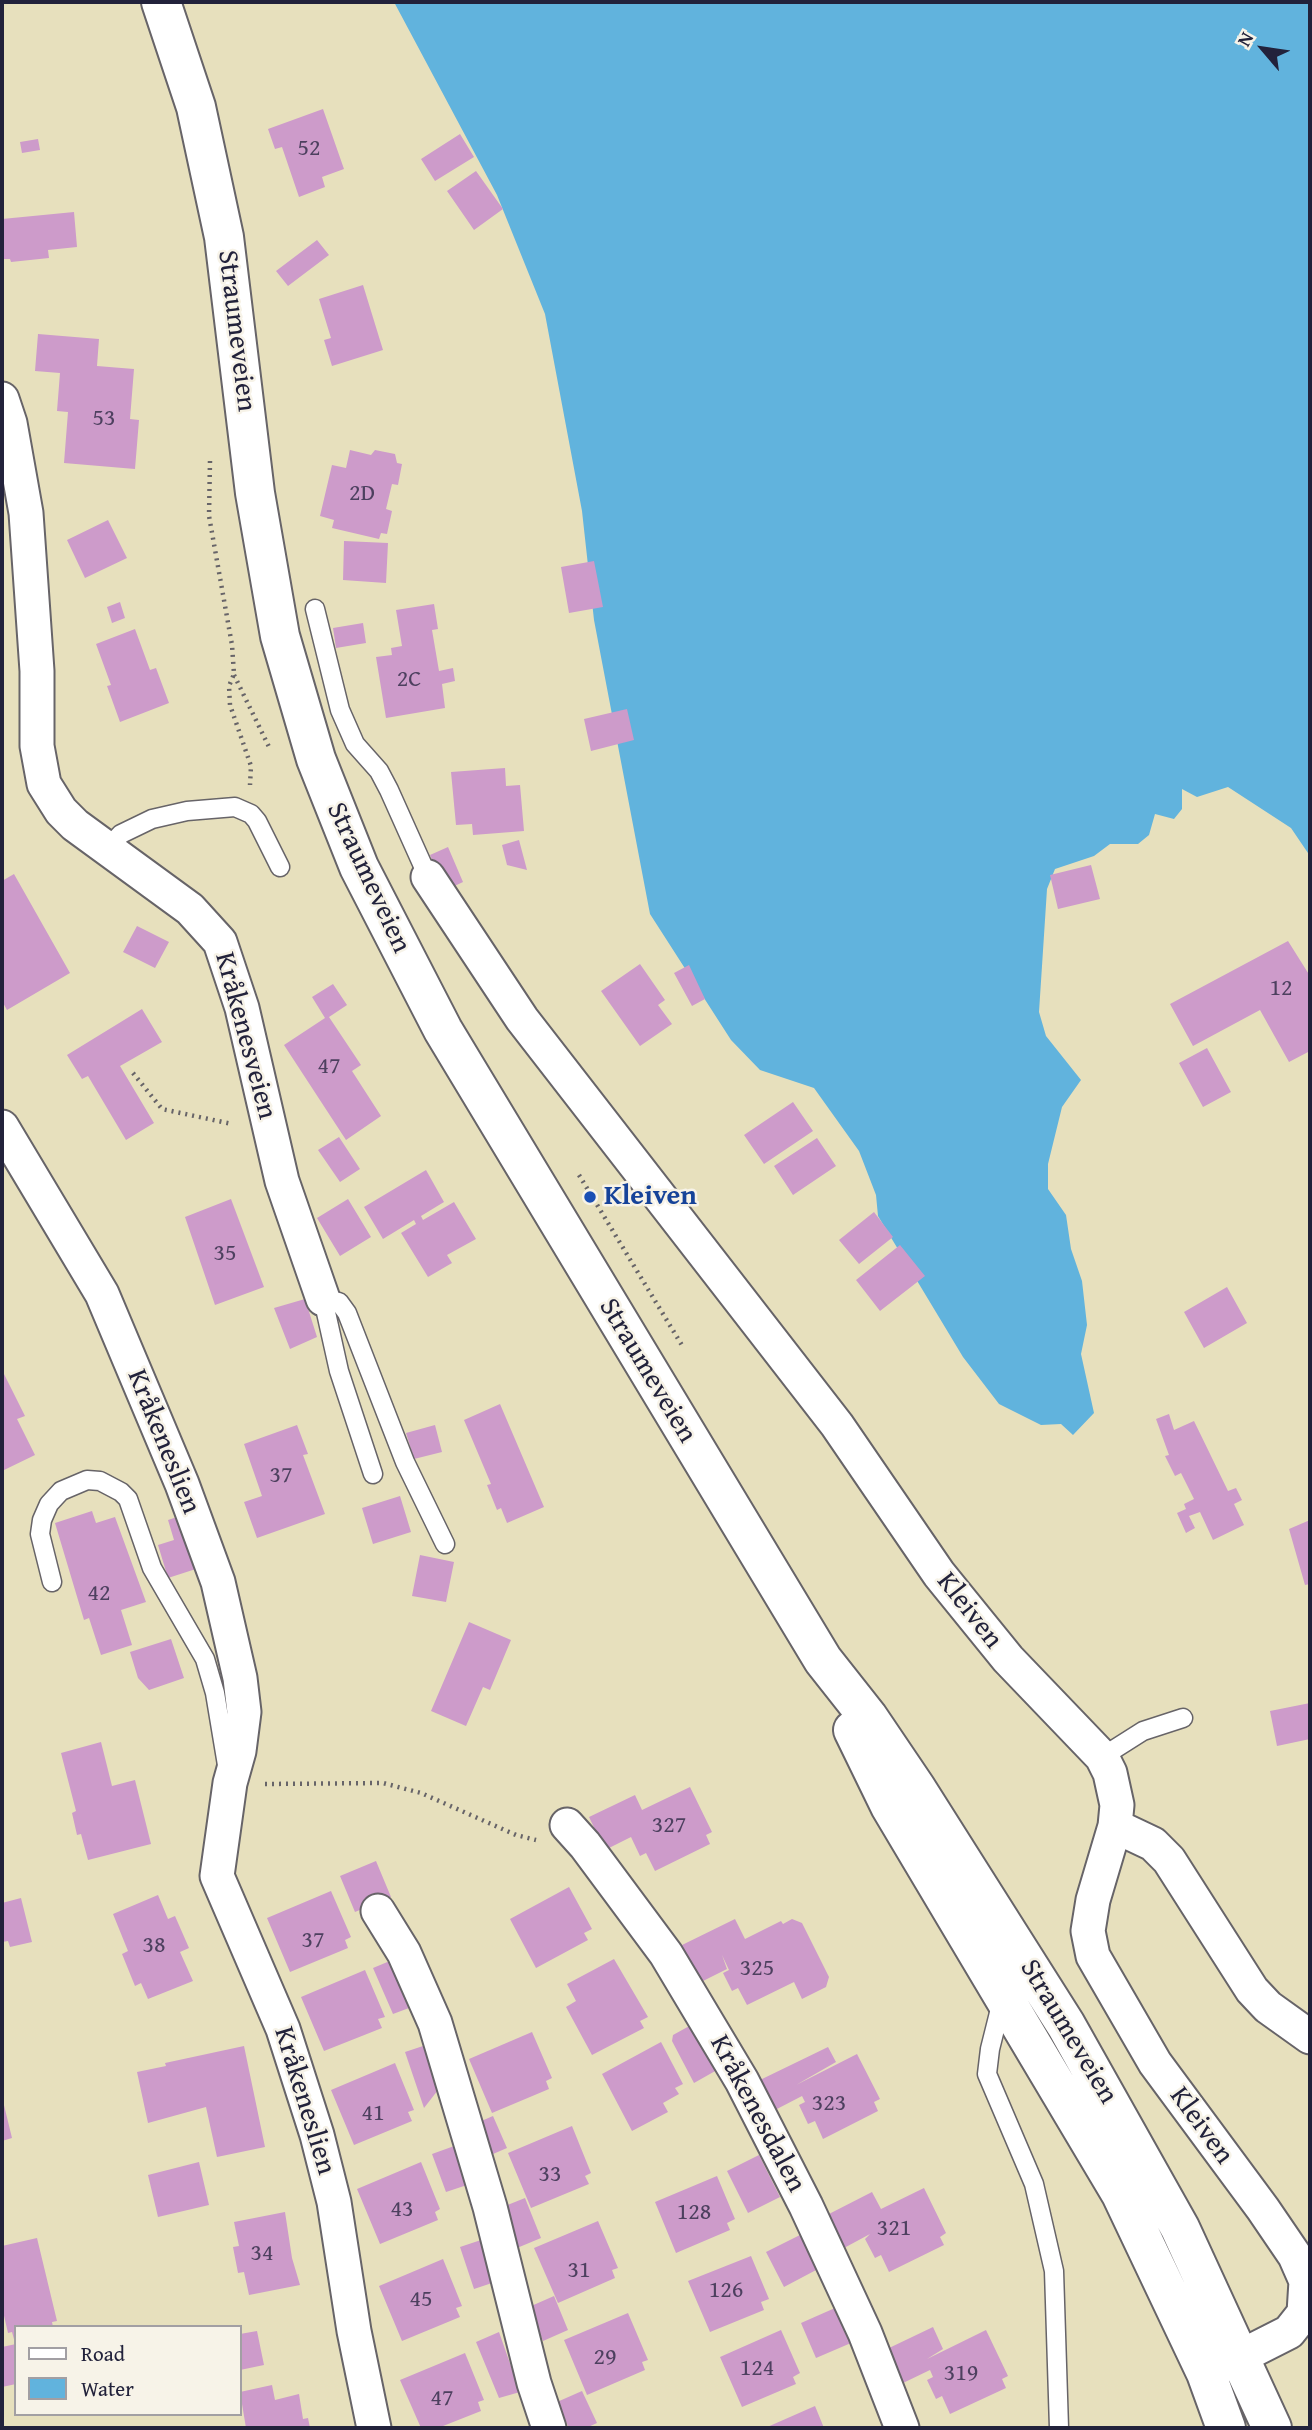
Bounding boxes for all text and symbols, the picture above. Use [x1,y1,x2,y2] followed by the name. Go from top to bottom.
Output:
[1228,14,1298,84] north arrow
[1229,26,1260,51] text: N
[297,135,321,163] house number: 52
[209,248,263,414] street label: Straumeveien
[92,405,116,433] house number: 53
[349,480,375,508] house number: 2D
[397,666,421,694] house number: 2C
[318,797,418,959] street label: Straumeveien
[207,949,283,1123] street label: Kråkenesveien
[1269,975,1293,1003] house number: 12
[317,1053,341,1081] house number: 47
[604,1180,697,1214] place label: Kleiven
[582,1189,598,1205] marker: Kleiven
[213,1240,237,1268] house number: 35
[591,1293,703,1449] street label: Straumeveien
[119,1365,207,1519] street label: Kråkeneslien
[269,1462,293,1490] house number: 37
[929,1566,1009,1656] street label: Kleiven
[87,1580,111,1608] house number: 42
[652,1812,686,1840] house number: 327
[301,1927,325,1955] house number: 37
[142,1932,166,1960] house number: 38
[1012,1954,1124,2110] street label: Straumeveien
[740,1955,774,1983] house number: 325
[266,2023,342,2179] street label: Kråkeneslien
[702,2030,812,2198] street label: Kråkenesdalen
[1162,2081,1240,2171] street label: Kleiven
[812,2090,846,2118] house number: 323
[361,2100,385,2128] house number: 41
[538,2161,562,2189] house number: 33
[390,2196,414,2224] house number: 43
[677,2199,711,2227] house number: 128
[877,2215,911,2243] house number: 321
[250,2240,274,2268] house number: 34
[567,2257,591,2285] house number: 31
[709,2277,743,2305] house number: 126
[409,2286,433,2314] house number: 45
[14,2325,242,2416] legend
[81,2338,125,2369] text: Road
[593,2344,617,2372] house number: 29
[740,2355,774,2383] house number: 124
[944,2360,978,2388] house number: 319
[81,2373,134,2404] text: Water
[430,2385,454,2413] house number: 47

